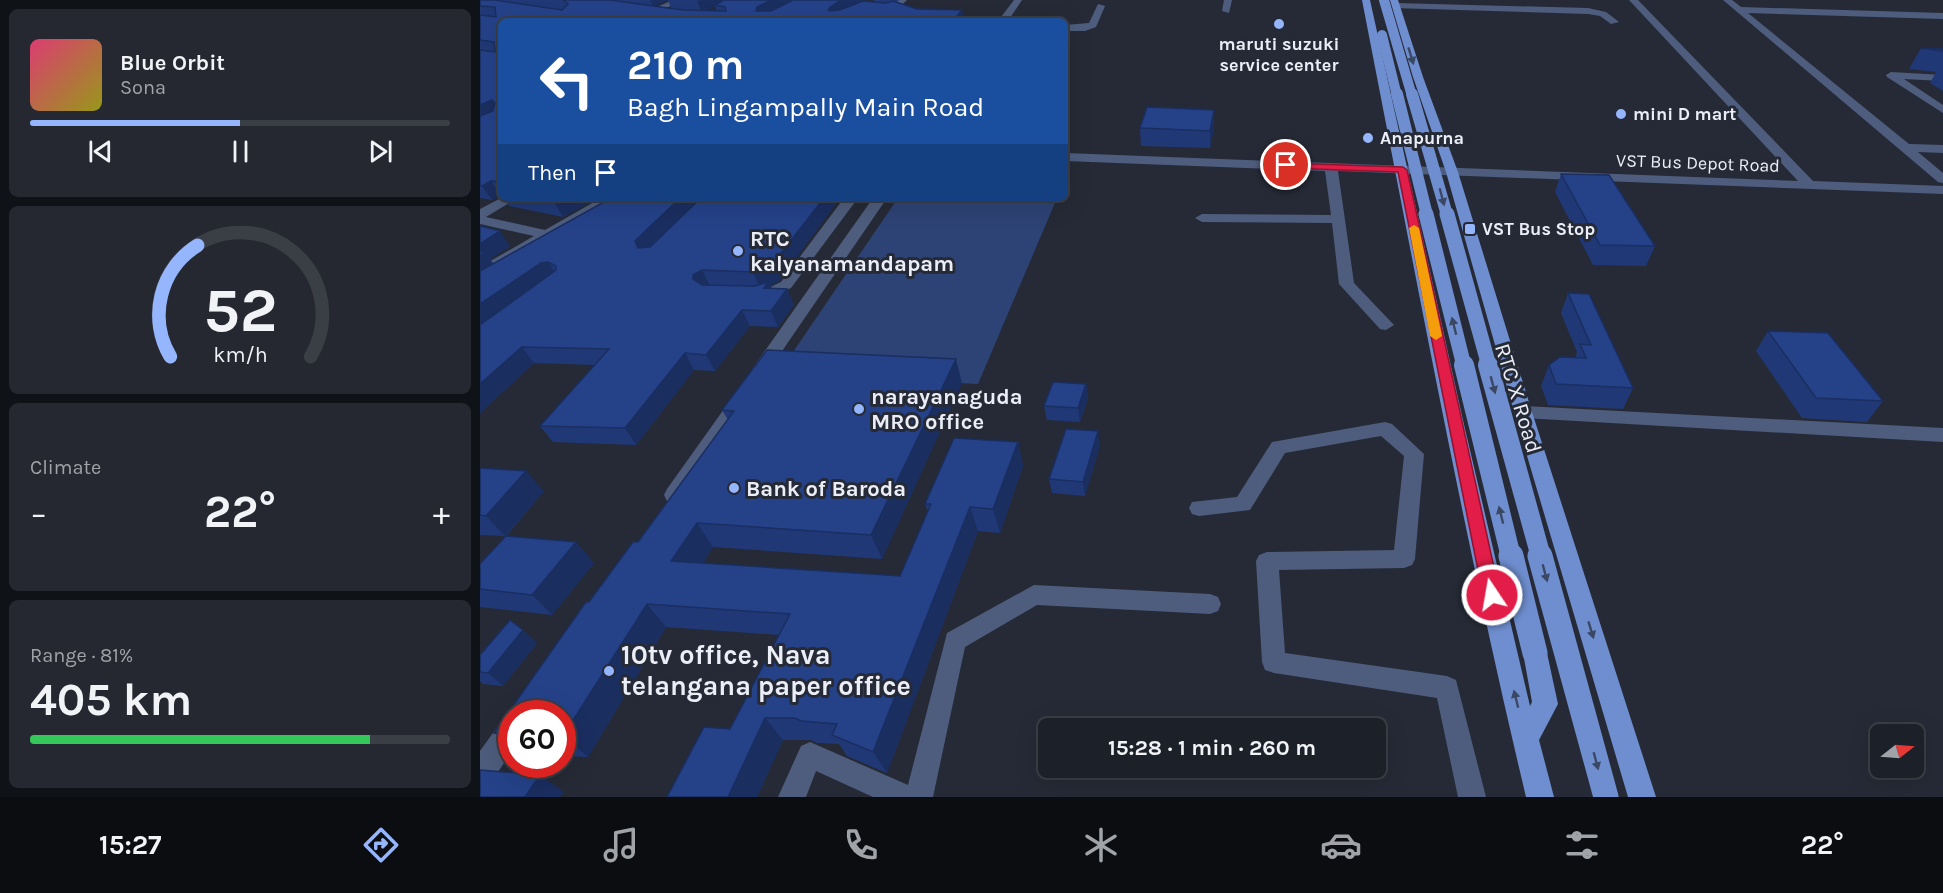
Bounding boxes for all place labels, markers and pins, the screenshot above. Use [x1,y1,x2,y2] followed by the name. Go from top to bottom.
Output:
[1272,17,1286,31] marker: maruti suzuki service center
[1218,33,1340,76] place label: maruti suzuki service center
[1633,103,1736,125] place label: mini D mart
[1614,107,1628,121] marker: mini D mart
[1380,127,1464,149] place label: Anapurna
[1361,131,1375,145] marker: Anapurna
[1260,139,1311,190] pin
[1482,218,1595,240] place label: VST Bus Stop
[1463,222,1477,236] marker: VST Bus Stop
[750,226,954,277] place label: RTC kalyanamandapam
[731,244,745,258] marker: RTC kalyanamandapam
[871,384,1023,435] place label: narayanaguda MRO office
[852,402,866,416] marker: narayanaguda MRO office
[746,476,906,502] place label: Bank of Baroda
[727,481,741,495] marker: Bank of Baroda
[621,639,911,702] place label: 10tv office, Nava telangana paper office
[602,664,616,678] marker: 10tv office, Nava telangana paper office

